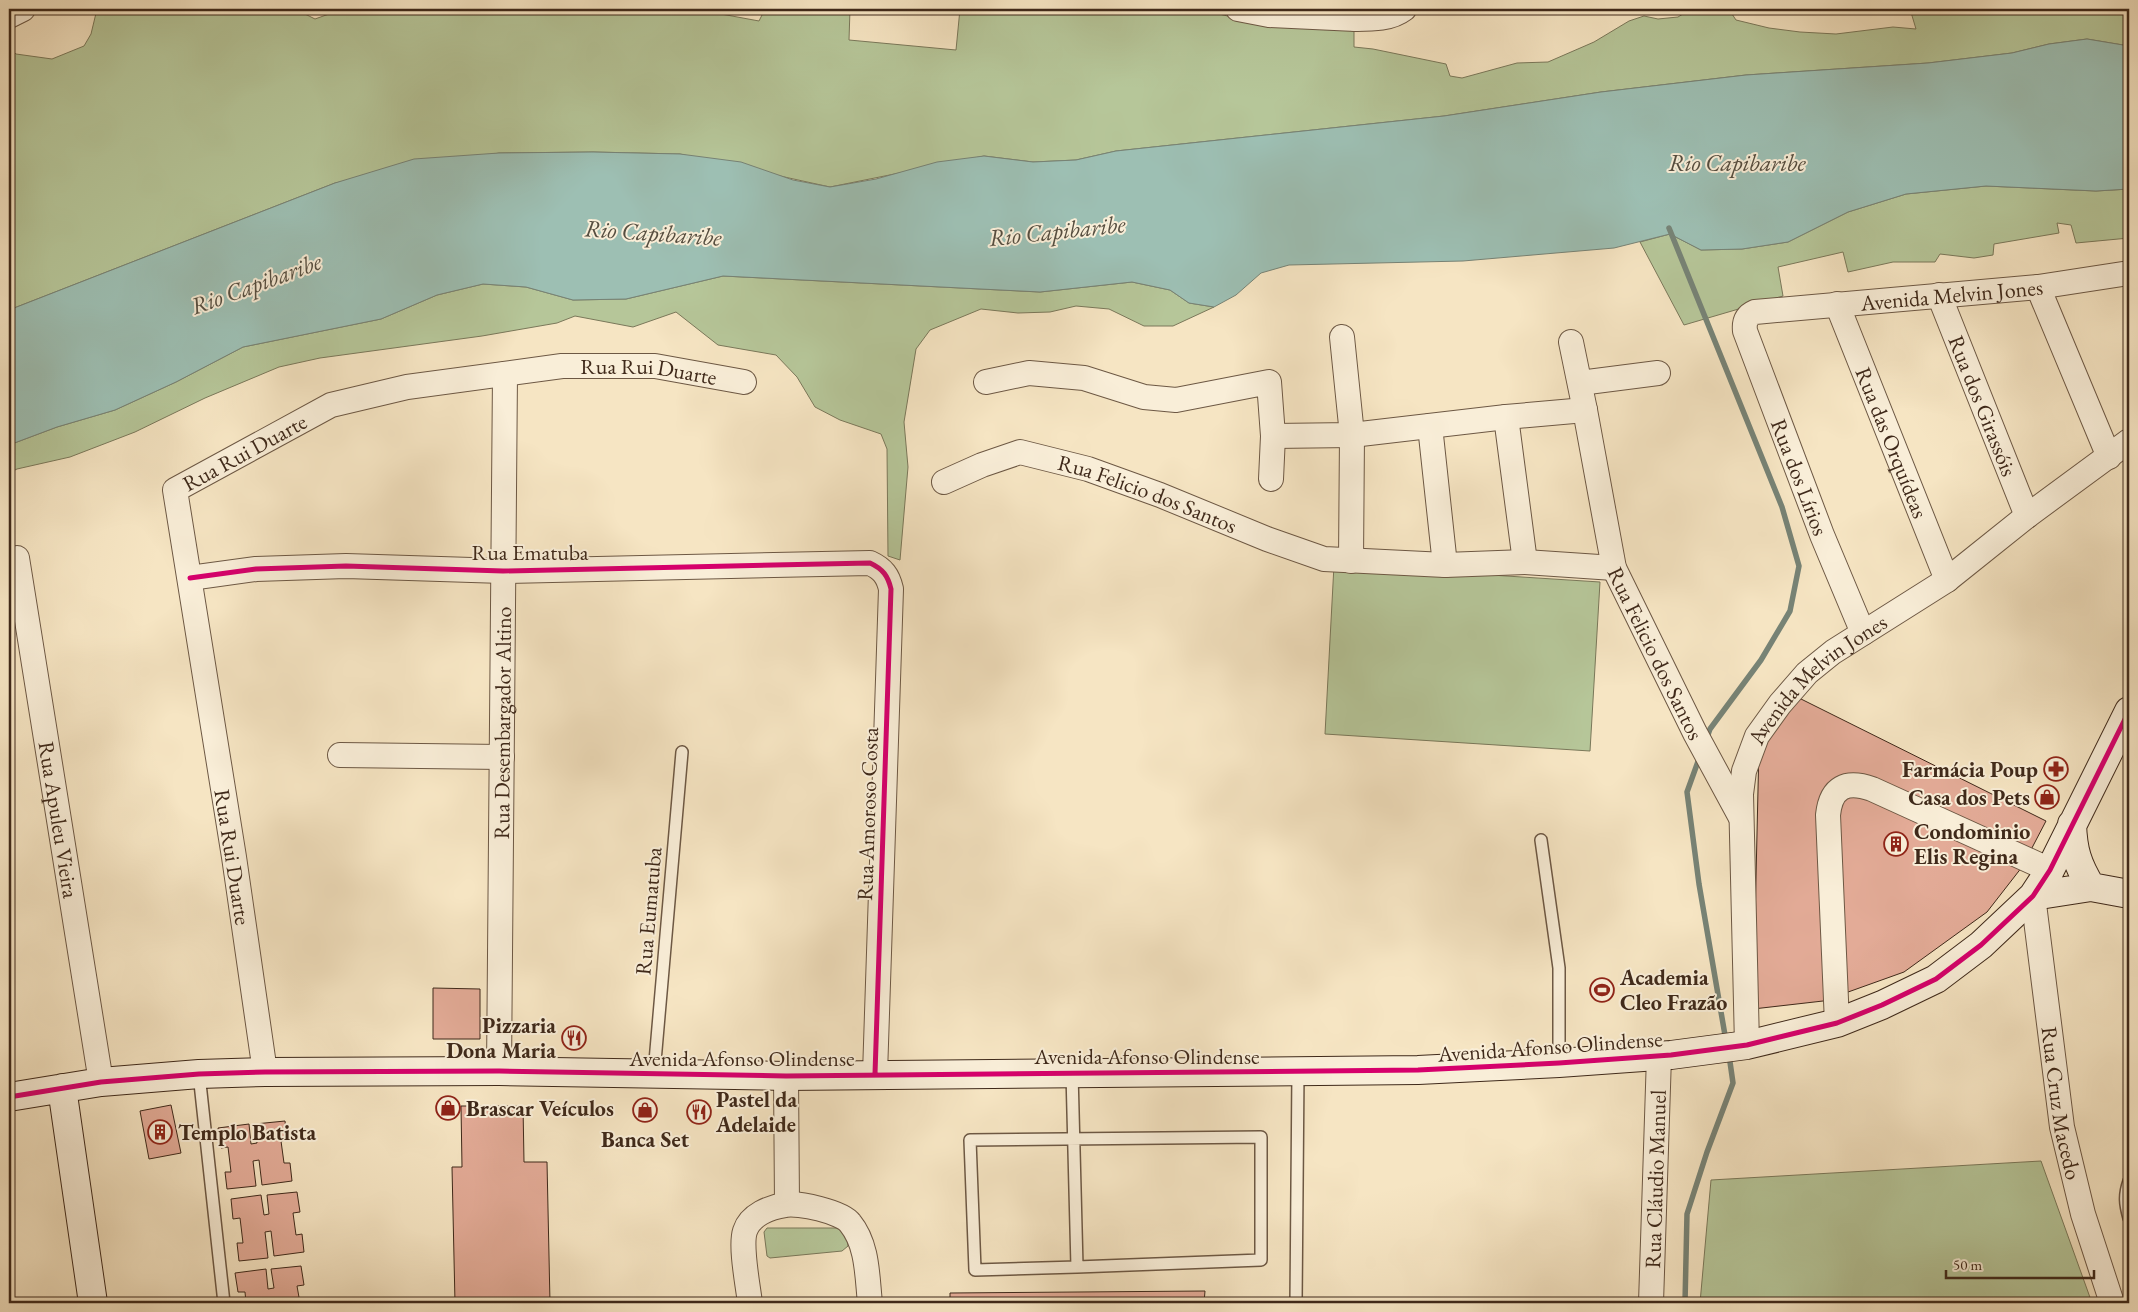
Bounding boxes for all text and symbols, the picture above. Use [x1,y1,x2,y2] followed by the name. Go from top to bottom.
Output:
[1668,147,1806,178] water label: Rio Capibaribe
[987,208,1128,253] water label: Rio Capibaribe
[583,212,723,253] water label: Rio Capibaribe
[186,245,326,322] water label: Rio Capibaribe
[1858,272,2045,318] street label: Avenida Melvin Jones
[1941,331,2024,480] street label: Rua dos Girassóis
[580,352,719,392] street label: Rua Rui Duarte
[1849,363,1935,522] street label: Rua das Orquídeas
[177,407,312,498] street label: Rua Rui Duarte
[1764,415,1835,540] street label: Rua dos Lírios
[1055,448,1241,540] street label: Rua Felicio dos Santos
[472,538,589,567] street label: Rua Ematuba
[1601,562,1710,745] street label: Rua Felicio dos Santos
[487,606,518,840] street label: Rua Desembargador Altino
[1741,608,1892,750] street label: Avenida Melvin Jones
[850,727,885,901] street label: Rua Amoroso Costa
[32,739,85,901] street label: Rua Apuleu Vieira
[1902,755,2038,784] place label: Farmácia Poup
[2043,756,2069,782] pharmacy icon: Farmácia Poup
[1908,783,2030,812] place label: Casa dos Pets
[2034,784,2060,810] shop icon: Casa dos Pets
[207,787,258,928] street label: Rua Rui Duarte
[1914,817,2030,871] place label: Condominio Elis Regina
[1883,831,1909,857] building icon: Condominio Elis Regina
[628,846,669,976] street label: Rua Eumatuba
[1619,963,1727,1017] place label: Academia Cleo Frazão
[1589,977,1615,1003] sports icon: Academia Cleo Frazão
[446,1011,556,1065] place label: Pizzaria Dona Maria
[1436,1024,1664,1069] street label: Avenida Afonso Olindense
[561,1025,587,1051] restaurant icon: Pizzaria Dona Maria
[2035,1025,2088,1183] street label: Rua Cruz Macedo
[1033,1042,1260,1071] street label: Avenida Afonso Olindense
[628,1044,855,1073] street label: Avenida Afonso Olindense
[715,1085,797,1139] place label: Pastel da Adelaide
[1638,1089,1673,1269] street label: Rua Cláudio Manuel
[466,1094,614,1123] place label: Brascar Veículos
[435,1095,461,1121] shop icon: Brascar Veículos
[632,1097,658,1123] shop icon: Banca Set
[686,1099,712,1125] restaurant icon: Pastel da Adelaide
[178,1118,316,1147] place label: Templo Batista
[147,1119,173,1145] building icon: Templo Batista
[601,1125,690,1154] place label: Banca Set
[1946,1247,2093,1279] scale bar
[1953,1255,1982,1274] text: 50 m

